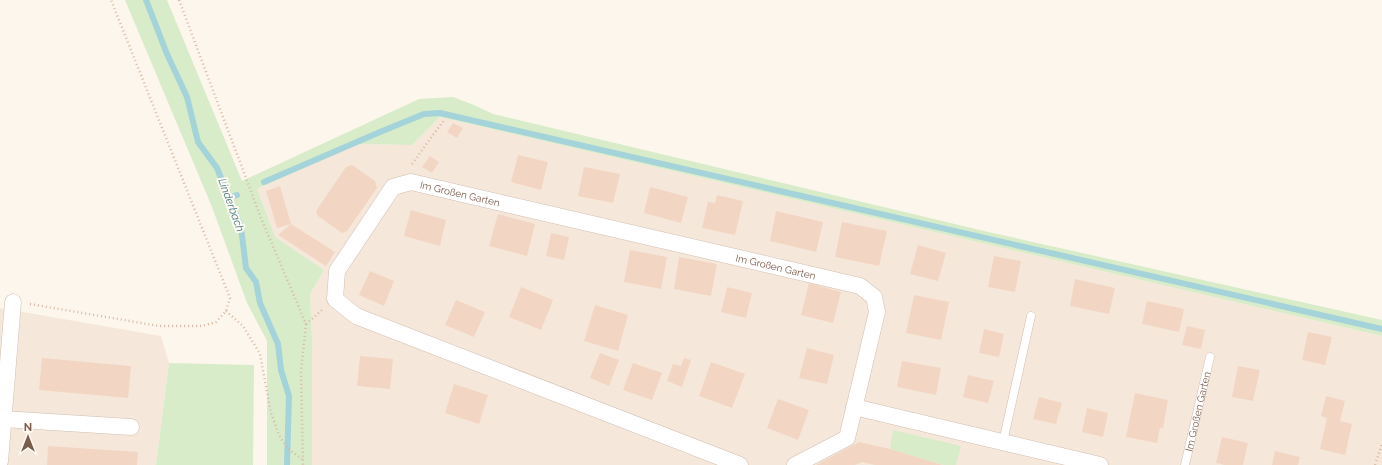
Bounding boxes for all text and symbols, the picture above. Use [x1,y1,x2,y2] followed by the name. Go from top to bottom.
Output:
[215,177,247,233] water label: Linderbach
[419,179,501,208] street label: Im Großen Garten
[735,252,817,281] street label: Im Großen Garten
[1183,370,1212,452] street label: Im Großen Garten
[8,417,48,457] north arrow
[24,421,32,434] text: N

